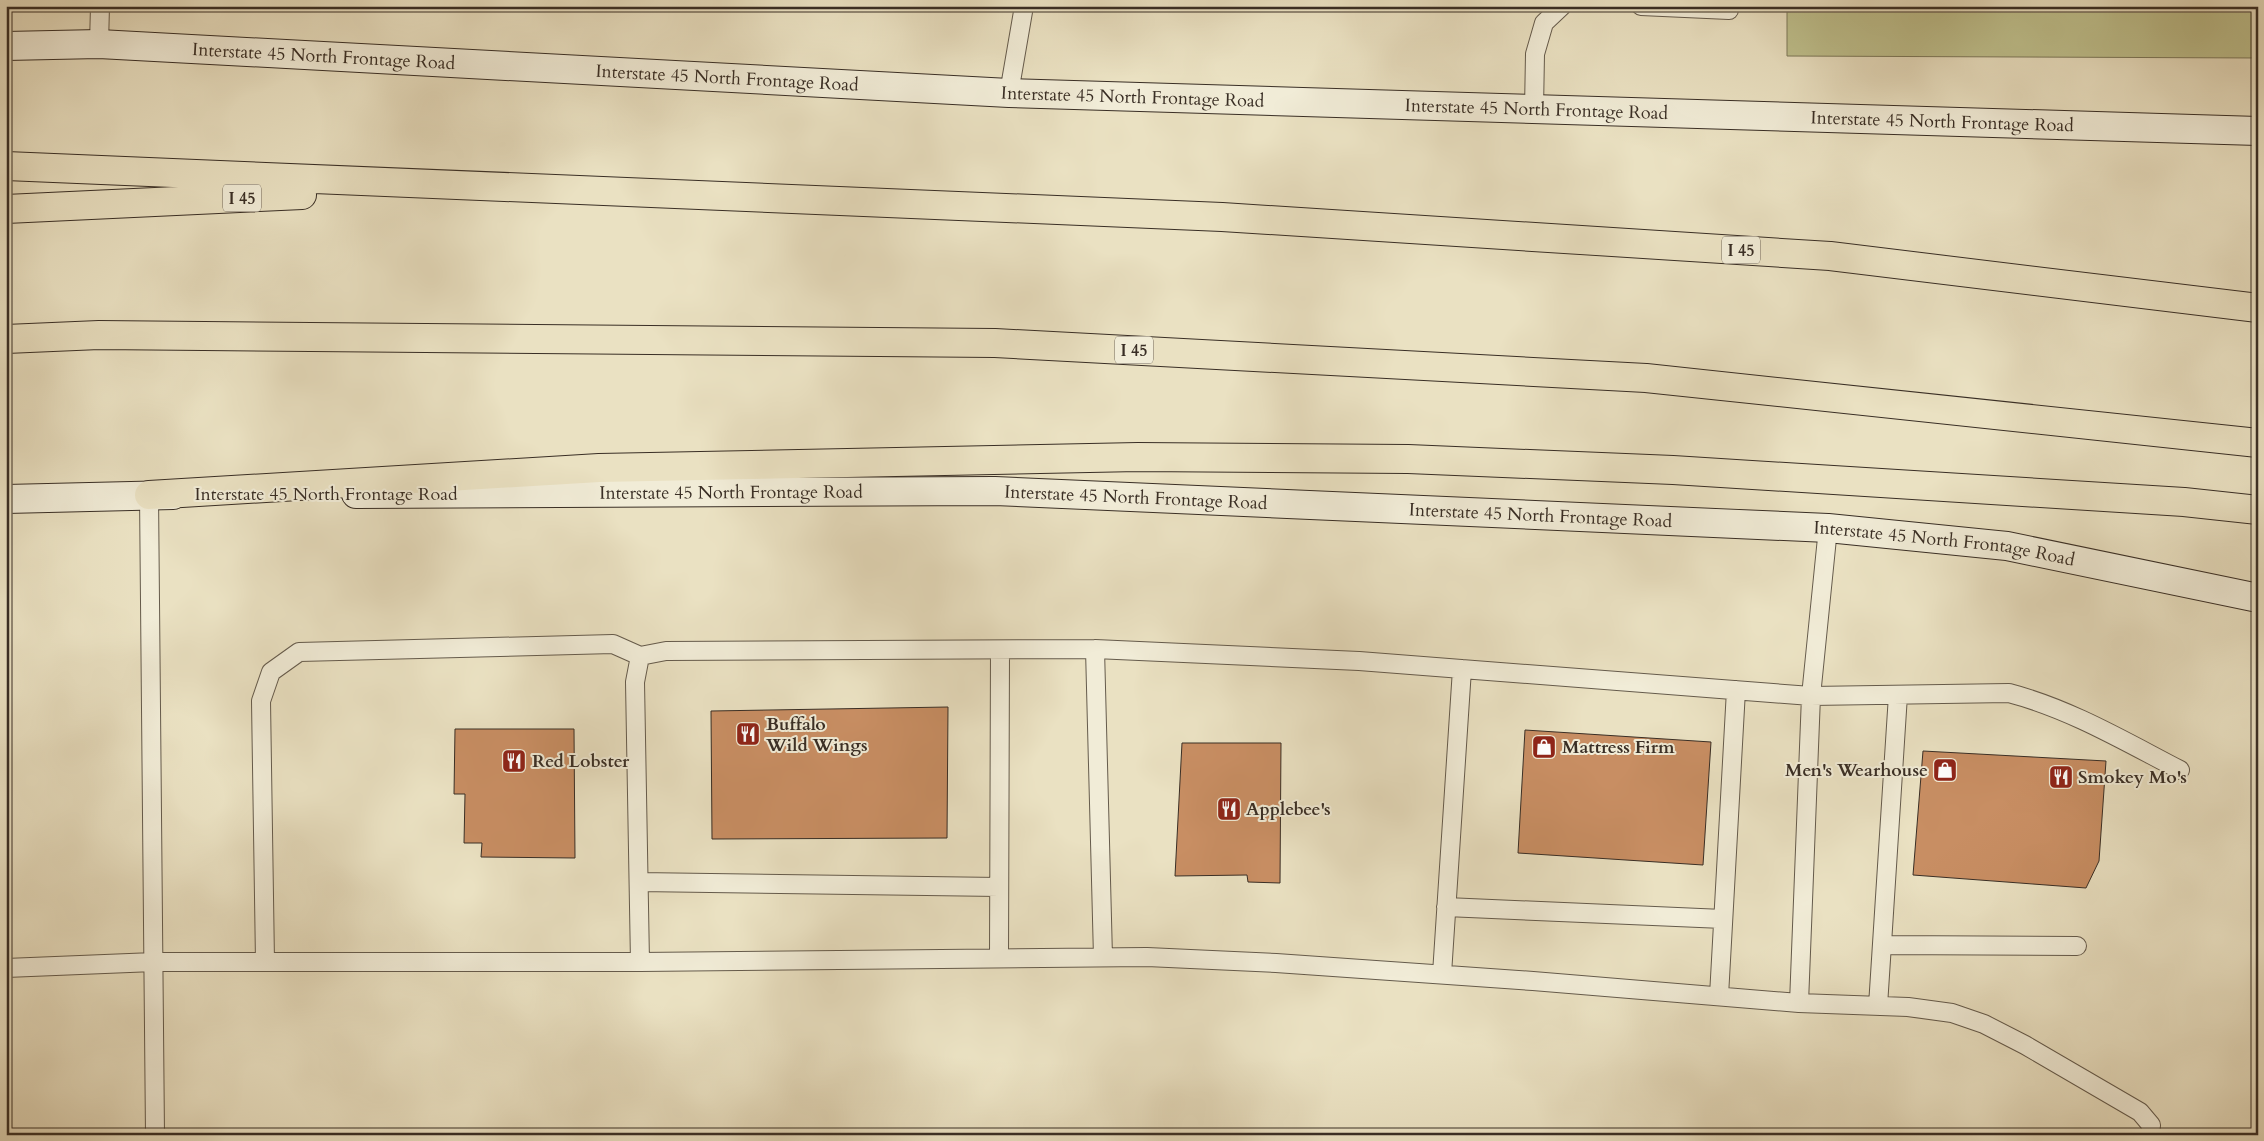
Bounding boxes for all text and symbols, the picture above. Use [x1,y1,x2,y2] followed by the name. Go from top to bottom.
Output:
[191,37,456,76] street label: Interstate 45 North Frontage Road
[595,59,860,98] street label: Interstate 45 North Frontage Road
[1000,81,1265,114] street label: Interstate 45 North Frontage Road
[1404,93,1669,126] street label: Interstate 45 North Frontage Road
[1810,105,2075,138] street label: Interstate 45 North Frontage Road
[223,184,261,212] road number: I 45
[1722,236,1760,264] road number: I 45
[1115,336,1153,364] road number: I 45
[1004,479,1268,516] street label: Interstate 45 North Frontage Road
[599,480,863,506] street label: Interstate 45 North Frontage Road
[194,482,458,507] street label: Interstate 45 North Frontage Road
[1408,497,1673,534] street label: Interstate 45 North Frontage Road
[1813,515,2077,573] street label: Interstate 45 North Frontage Road
[765,712,868,758] place label: Buffalo Wild Wings
[735,721,761,747] restaurant icon: Buffalo Wild Wings
[1531,734,1557,760] shop icon: Mattress Firm
[1562,735,1675,760] place label: Mattress Firm
[501,748,527,774] restaurant icon: Red Lobster
[532,749,630,774] place label: Red Lobster
[1932,757,1958,783] shop icon: Men's Wearhouse
[1785,758,1928,783] place label: Men's Wearhouse
[2048,764,2074,790] restaurant icon: Smokey Mo's
[2078,765,2187,790] place label: Smokey Mo's
[1216,796,1242,822] restaurant icon: Applebee's
[1246,797,1331,822] place label: Applebee's

